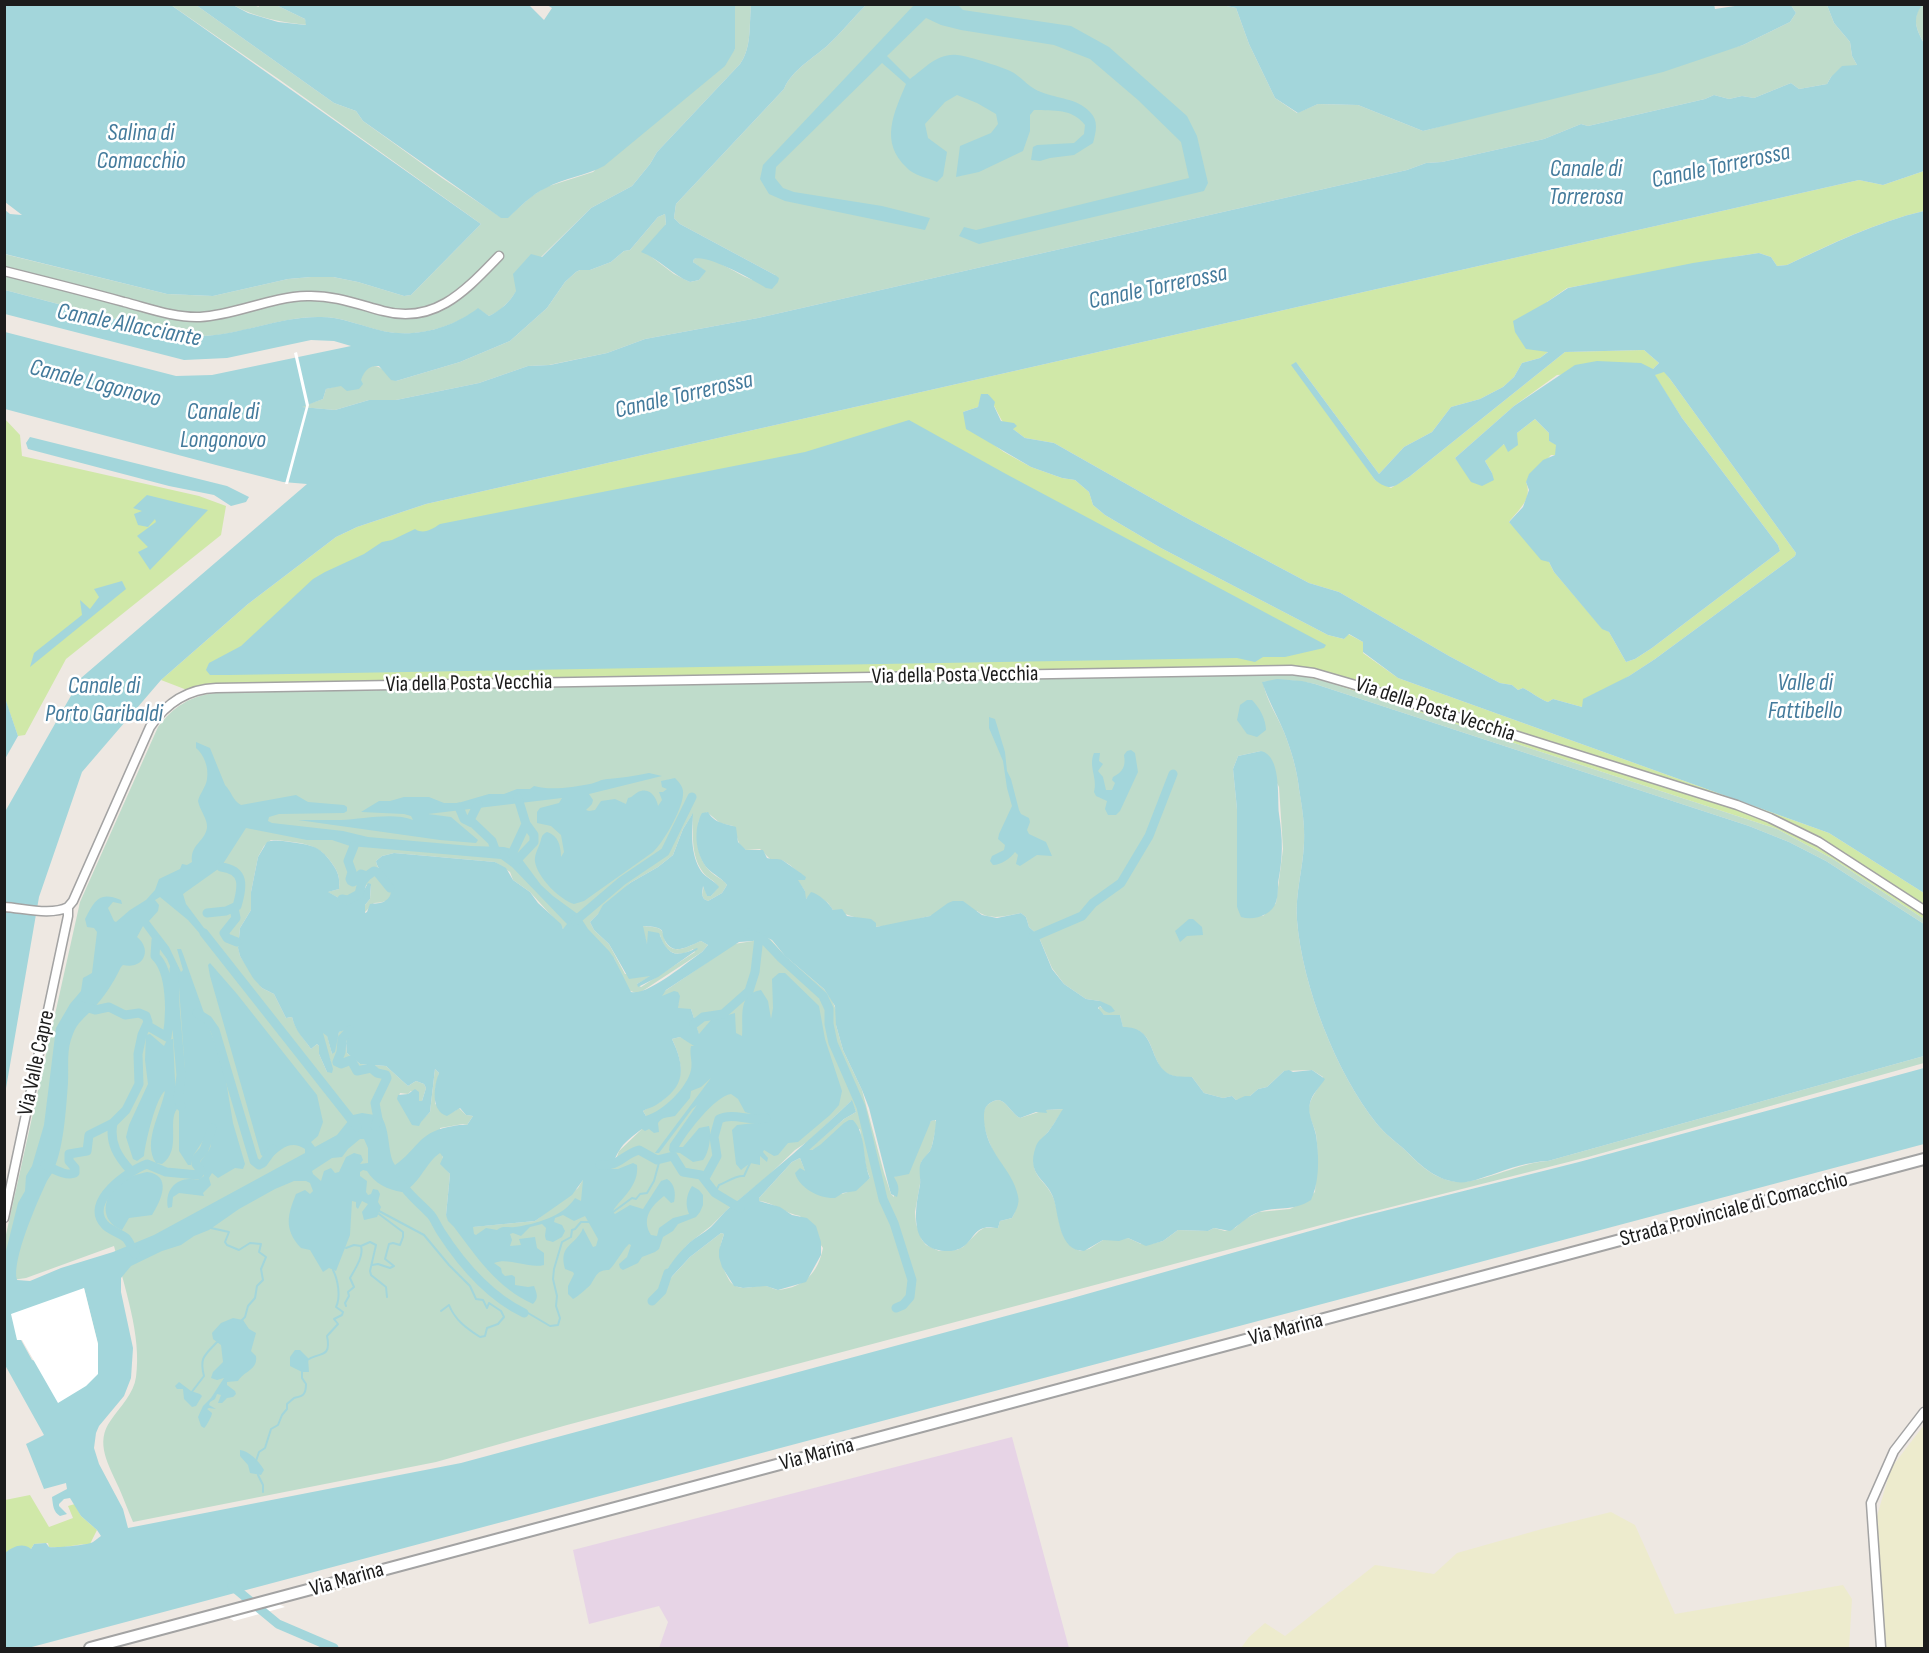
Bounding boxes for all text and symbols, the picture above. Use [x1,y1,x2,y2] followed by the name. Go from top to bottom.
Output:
[97,120,185,176] water label: Salina di Comacchio
[1649,138,1793,196] water label: Canale Torrerossa
[1549,156,1623,212] water label: Canale di Torrerosa
[1086,259,1230,317] water label: Canale Torrerossa
[54,298,204,354] water label: Canale Allacciante
[26,354,164,414] water label: Canale Logonovo
[612,366,756,426] water label: Canale Torrerossa
[180,399,266,455] water label: Canale di Longonovo
[872,661,1038,691] street label: Via della Posta Vecchia
[386,669,552,699] street label: Via della Posta Vecchia
[1768,670,1842,726] water label: Valle di Fattibello
[1352,672,1518,748] street label: Via della Posta Vecchia
[45,673,163,729] water label: Canale di Porto Garibaldi
[13,1008,61,1118] street label: Via Valle Capre
[1617,1167,1851,1253] street label: Strada Provinciale di Comacchio
[1246,1307,1326,1353] street label: Via Marina
[777,1432,857,1478] street label: Via Marina
[307,1557,387,1603] street label: Via Marina

